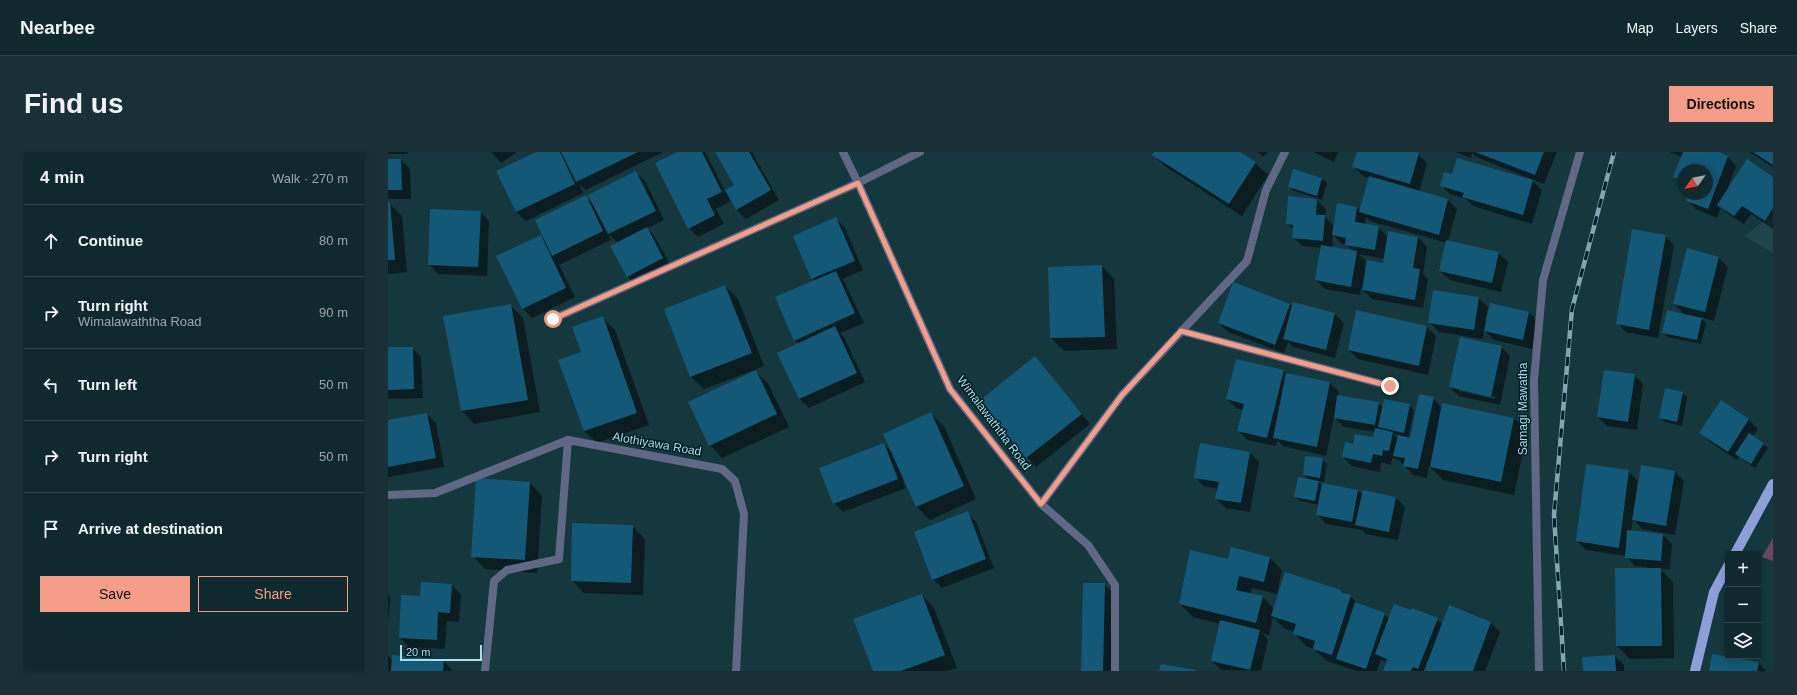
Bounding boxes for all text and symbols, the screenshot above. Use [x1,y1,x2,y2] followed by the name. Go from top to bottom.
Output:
[20,17,95,38] text: Nearbee
[1626,20,1654,36] text: Map
[1676,20,1718,36] text: Layers
[1740,20,1777,36] text: Share
[1669,86,1773,122] button: Directions
[24,88,124,119] text: Find us
[1677,164,1713,200] north arrow
[40,168,84,187] text: 4 min
[272,171,348,186] text: Walk · 270 m
[40,230,62,252] icon: ahead
[78,232,143,249] text: Continue
[319,233,348,248] text: 80 m
[78,297,148,314] text: Turn right
[40,302,62,324] icon: right
[319,305,348,320] text: 90 m
[544,310,562,328] route start
[78,314,202,329] text: Wimalawaththa Road
[1516,362,1530,455] street label: Samagi Mawatha
[954,373,1034,473] street label: Wimalawaththa Road
[40,374,62,396] icon: left
[78,376,137,393] text: Turn left
[319,377,348,392] text: 50 m
[1381,377,1399,395] route end
[611,429,703,459] street label: Alothiyawa Road
[40,446,62,468] icon: right
[78,448,148,465] text: Turn right
[319,449,348,464] text: 50 m
[40,518,62,540] icon: arrive
[78,520,223,537] text: Arrive at destination
[1725,551,1761,659] map controls
[1725,551,1761,587] button: +
[40,576,190,612] button: Save
[198,576,348,612] button: Share
[1725,587,1761,623] button: −
[1725,623,1761,659] button: layers
[400,643,482,662] scale bar
[406,646,430,658] text: 20 m

